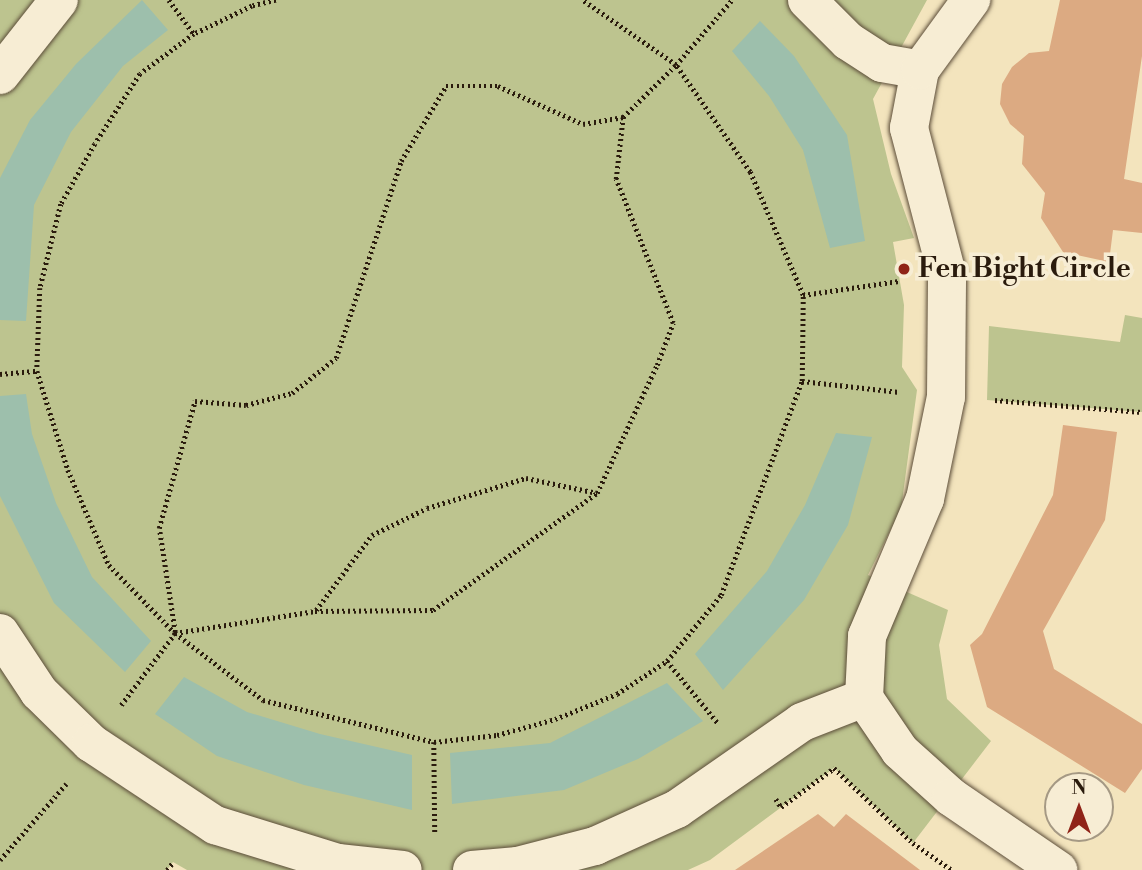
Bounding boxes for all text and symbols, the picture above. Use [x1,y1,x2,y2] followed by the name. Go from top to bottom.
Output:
[918,252,1131,286] place label: Fen Bight Circle
[896,261,912,277] marker: Fen Bight Circle
[1044,772,1114,842] north arrow
[1071,776,1087,800] text: N

